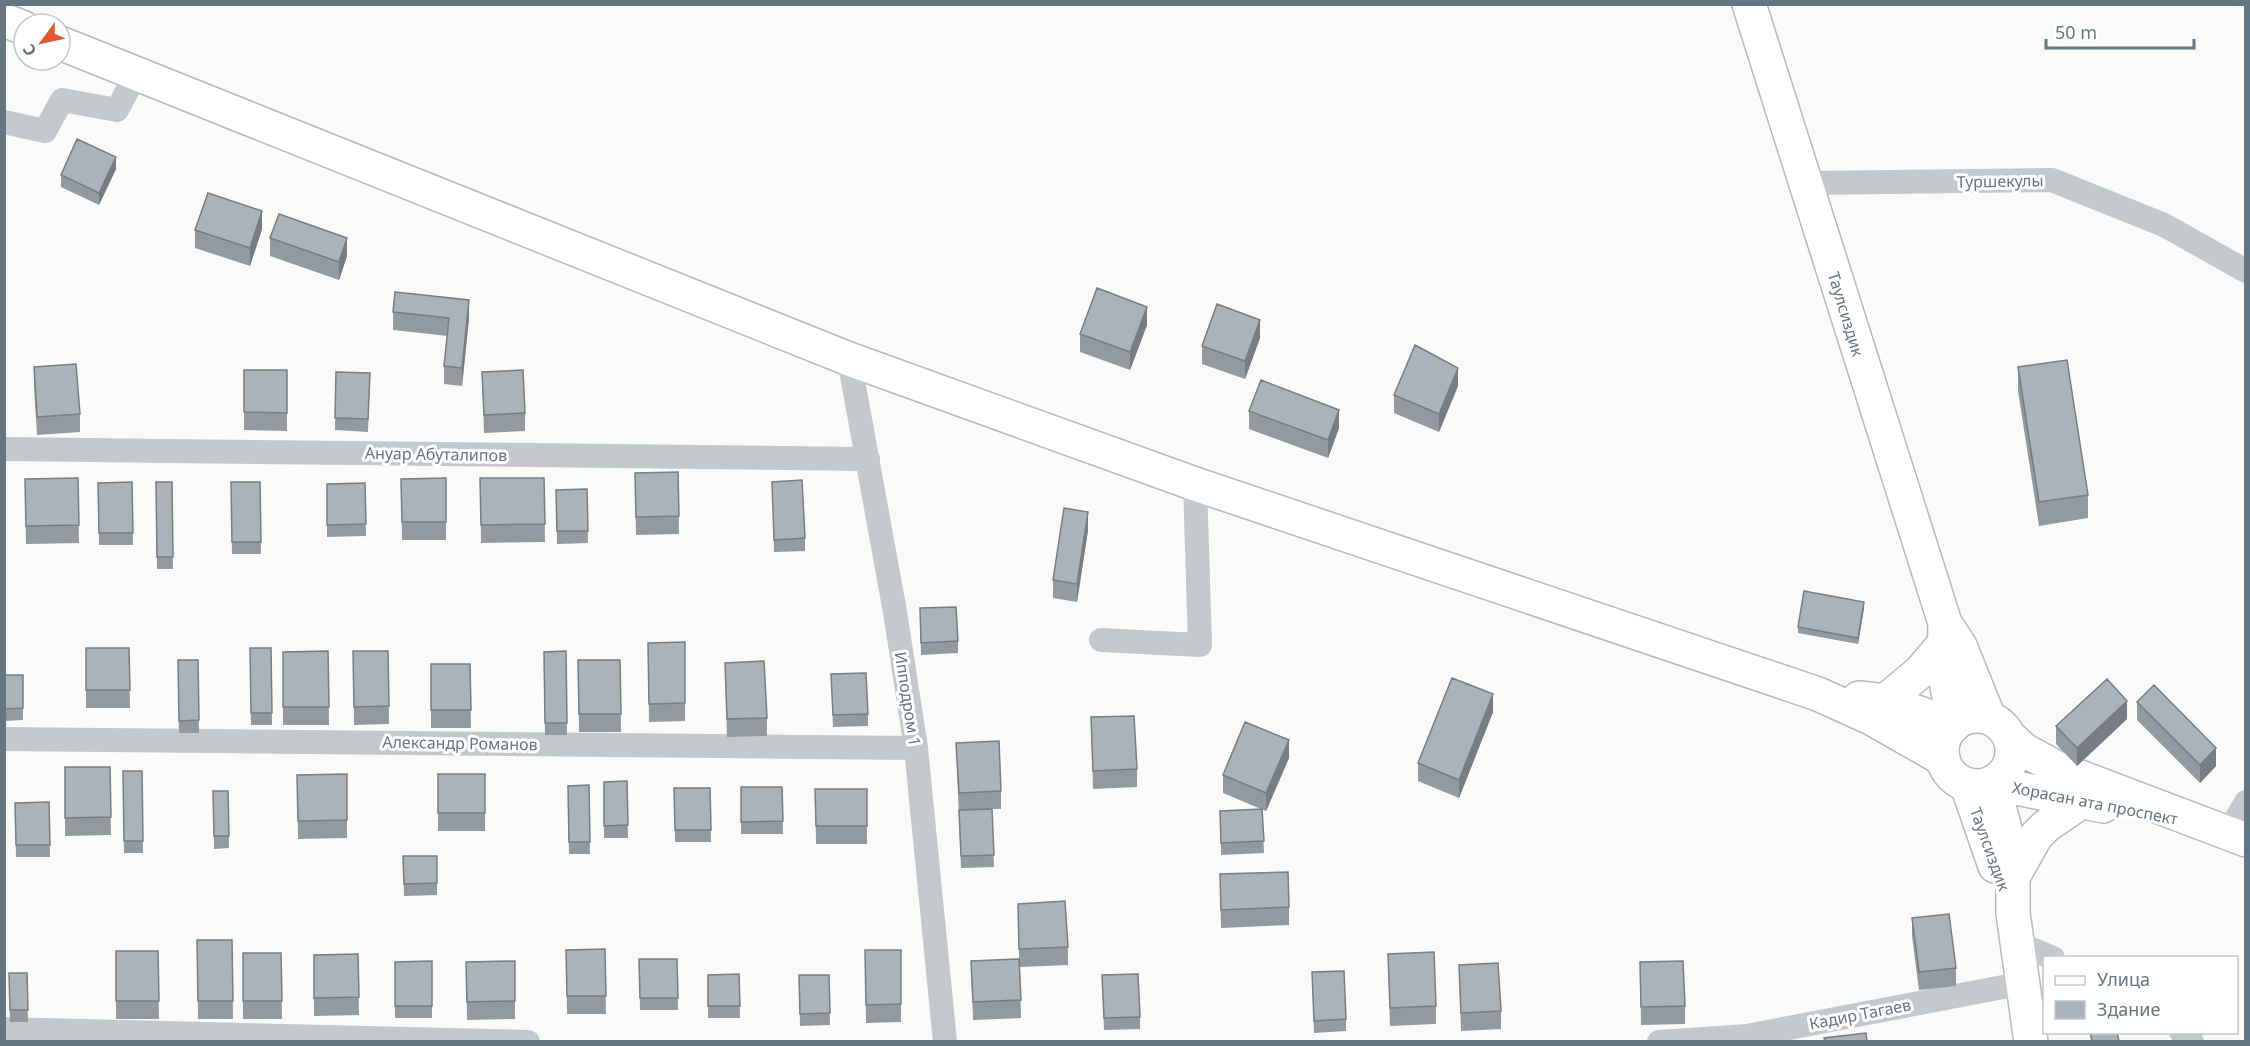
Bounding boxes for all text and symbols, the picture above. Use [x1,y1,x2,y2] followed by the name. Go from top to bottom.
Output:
[12,12,72,72] north arrow
[2046,12,2194,50] scale bar
[2055,20,2097,44] text: 50 m
[17,40,41,60] text: С
[1956,169,2044,193] street label: Туршекулы
[1823,269,1869,360] street label: Таулсиздик
[365,442,507,466] street label: Ануар Абуталипов
[890,650,926,748] street label: Ипподром 1
[382,731,538,755] street label: Александр Романов
[2010,776,2180,830] street label: Хорасан ата проспект
[1965,804,2015,894] street label: Таулсиздик
[2043,956,2238,1034] legend
[2097,967,2150,991] text: Улица
[1807,993,1913,1035] street label: Кадир Тагаев
[2097,997,2161,1021] text: Здание

